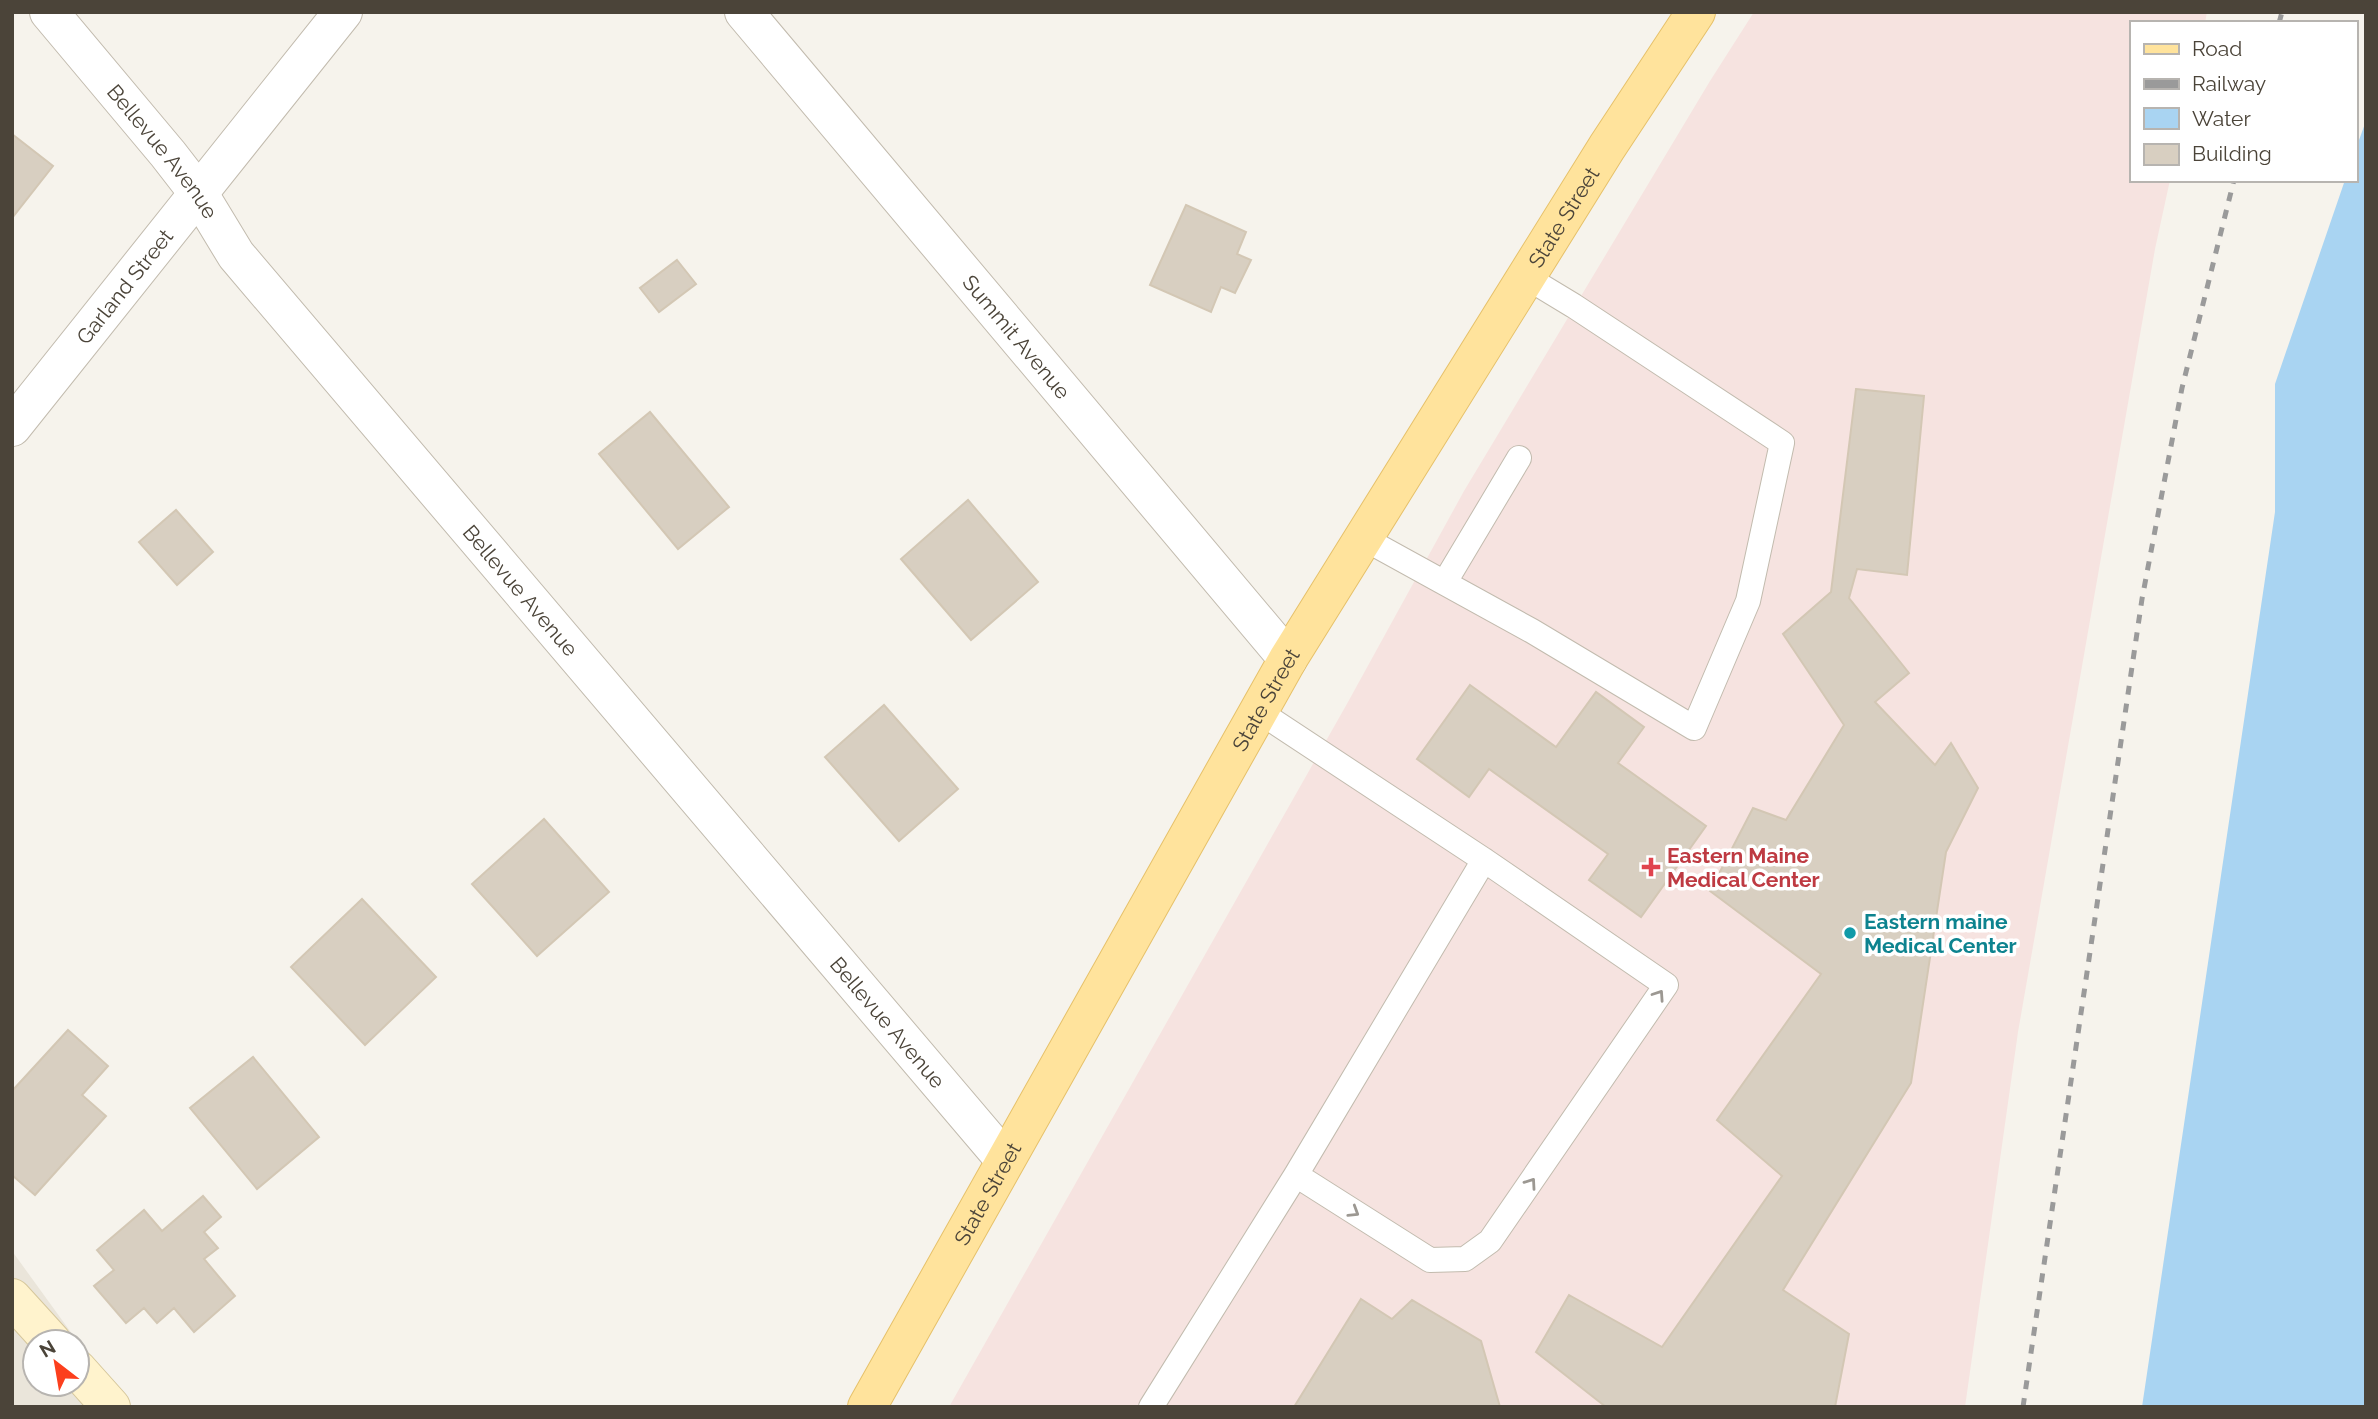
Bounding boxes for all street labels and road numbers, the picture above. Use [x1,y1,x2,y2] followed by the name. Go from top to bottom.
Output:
[102,79,223,223] street label: Bellevue Avenue
[1523,162,1604,272] street label: State Street
[71,224,178,349] street label: Garland Street
[958,270,1076,403] street label: Summit Avenue
[458,519,583,661] street label: Bellevue Avenue
[1226,643,1304,755] street label: State Street
[825,952,951,1093] street label: Bellevue Avenue
[948,1138,1026,1249] street label: State Street

